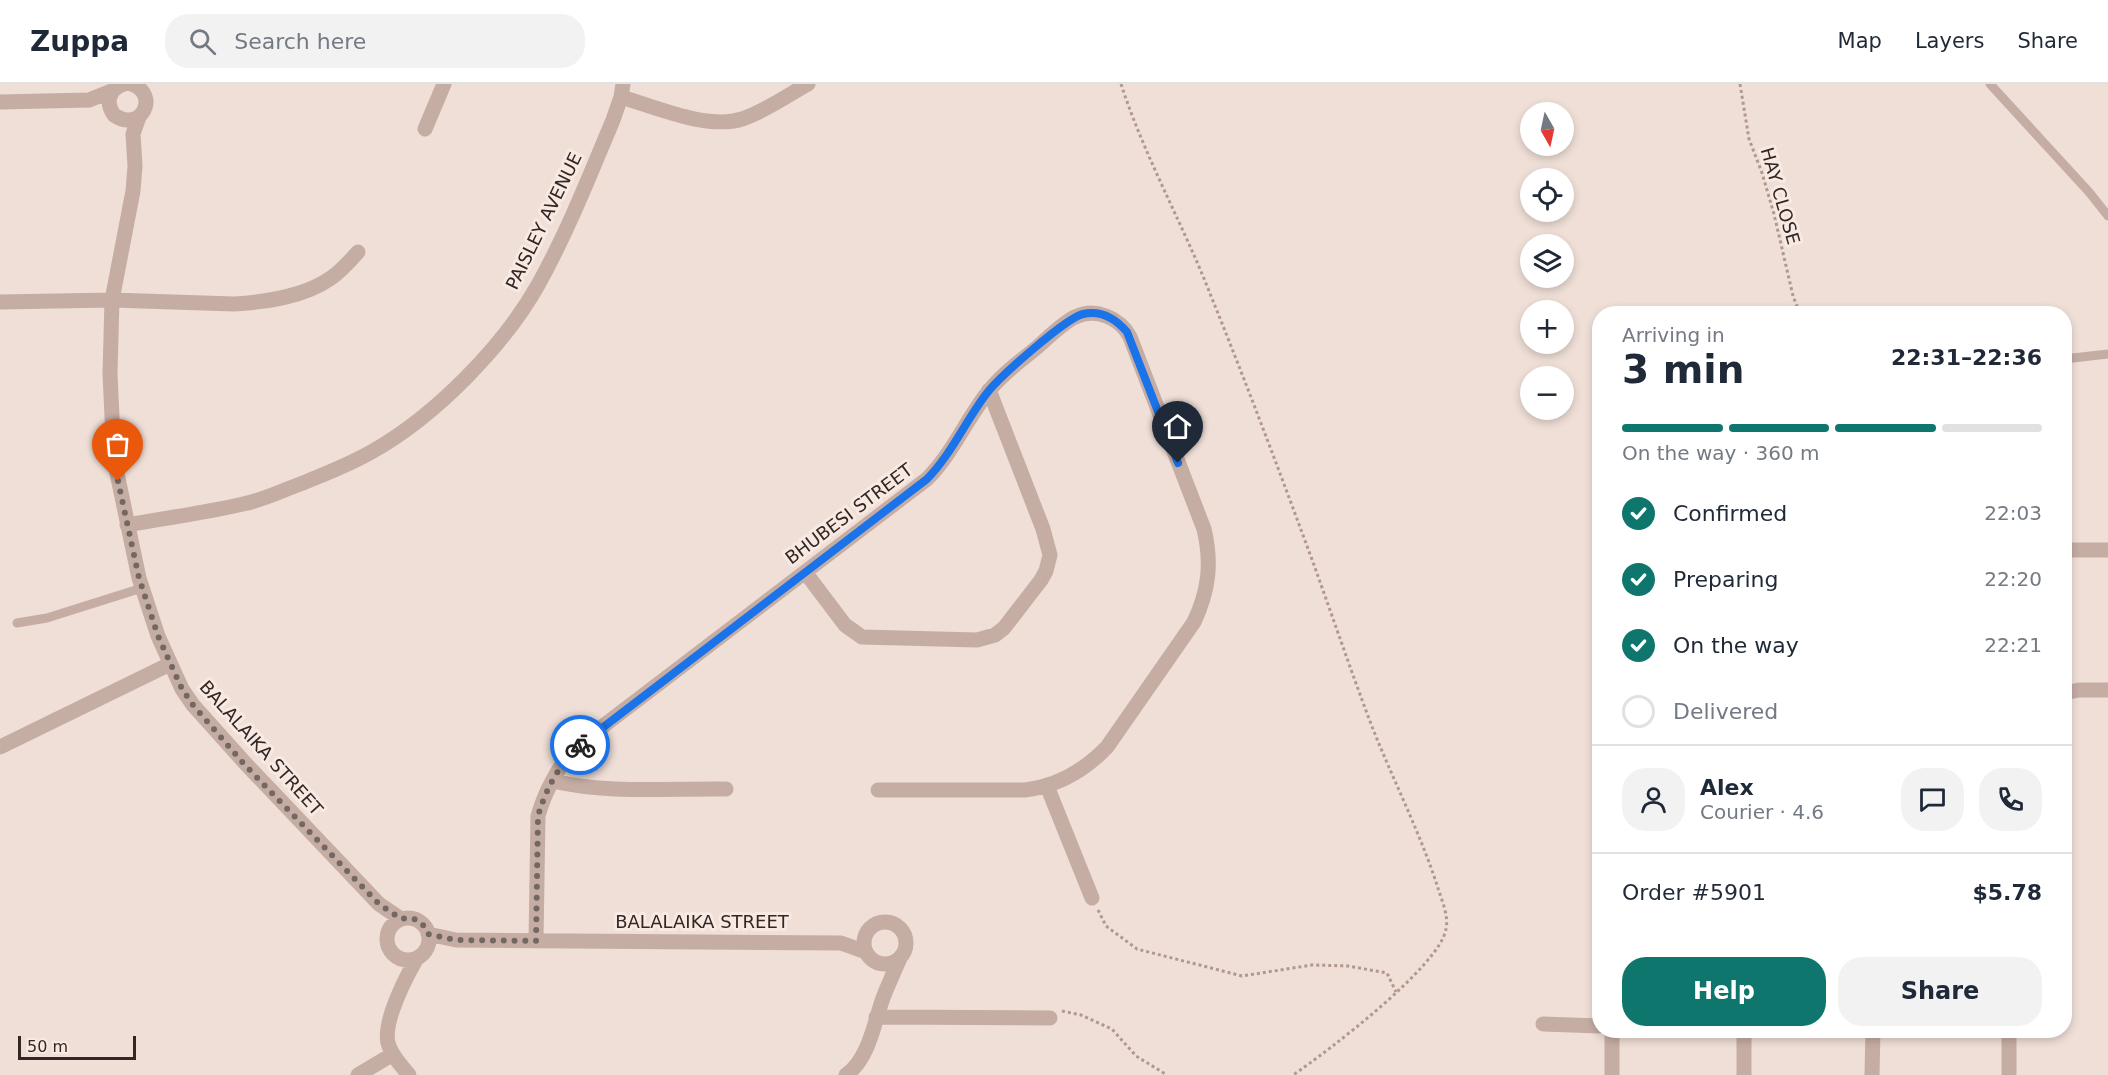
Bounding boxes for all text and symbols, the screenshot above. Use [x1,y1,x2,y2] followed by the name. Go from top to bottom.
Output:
[165,14,585,68] search box
[30,25,129,58] text: Zuppa
[186,25,219,58] icon: search
[234,29,366,54] text: Search here
[1838,29,1882,53] text: Map
[1915,29,1984,53] text: Layers
[2017,29,2078,53] text: Share
[1520,102,1574,156] north arrow
[1520,102,1574,420] map controls
[1757,145,1804,247] street label: HAY CLOSE
[501,149,586,293] street label: PAISLEY AVENUE
[1520,168,1574,222] button: locate
[1520,234,1574,288] button: layers
[1520,300,1574,354] button: +
[1622,323,1725,347] text: Arriving in
[1891,345,2042,370] text: 22:31–22:36
[1622,347,1744,392] text: 3 min
[1520,366,1574,420] button: −
[1152,401,1203,463] pin
[1161,410,1194,443] icon: home
[92,419,143,481] pin
[101,428,134,461] icon: bag
[1622,441,1820,465] text: On the way · 360 m
[781,458,917,568] street label: BHUBESI STREET
[1622,497,1655,530] icon: check
[1673,501,1787,526] text: Confirmed
[1984,501,2042,525] text: 22:03
[1622,563,1655,596] icon: check
[1673,567,1779,592] text: Preparing
[1984,567,2042,591] text: 22:20
[1622,629,1655,662] icon: check
[1673,633,1799,658] text: On the way
[1984,633,2042,657] text: 22:21
[195,676,328,820] street label: BALALAIKA STREET
[1673,699,1778,724] text: Delivered
[550,715,610,775] courier
[564,729,597,762] icon: bike
[1622,768,1685,831] button: person
[1901,768,1964,831] button: chat
[1979,768,2042,831] button: phone
[1700,775,1754,800] text: Alex
[1700,800,1824,824] text: Courier · 4.6
[1622,880,1766,905] text: Order #5901
[1972,880,2042,905] text: $5.78
[615,911,790,932] street label: BALALAIKA STREET
[1622,957,1826,1026] button: Help
[1838,957,2042,1026] button: Share
[18,1033,136,1060] scale bar
[27,1037,68,1056] text: 50 m

